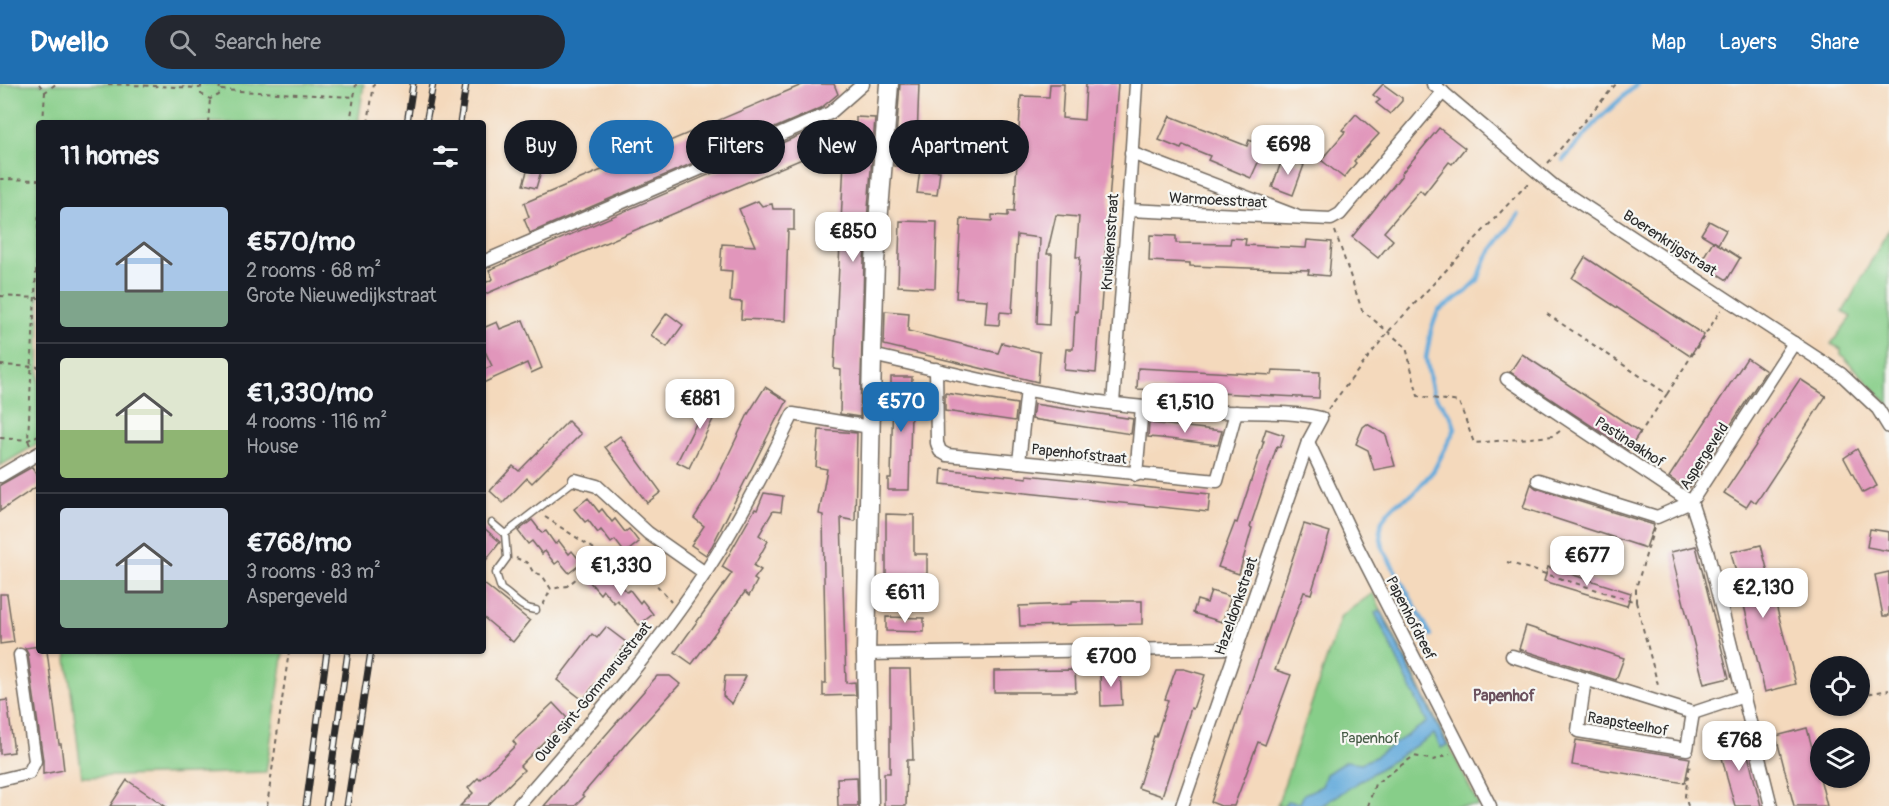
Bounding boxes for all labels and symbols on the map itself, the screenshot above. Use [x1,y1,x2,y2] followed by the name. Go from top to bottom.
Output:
[1252,125,1324,176] pin: €698
[1168,188,1268,213] street label: Warmoesstraat
[1098,192,1123,291] street label: Kruiskensstraat
[1619,206,1721,281] street label: Boerenkrijgstraat
[817,212,889,263] pin: €850
[664,379,736,430] pin: €881
[865,382,937,433] pin: €570
[1136,383,1234,434] pin: €1,510
[1591,413,1668,472] street label: Pastinaakhof
[1676,419,1733,493] street label: Aspergeveld
[1030,440,1129,469] street label: Papenhofstraat
[1551,536,1623,587] pin: €677
[572,546,670,597] pin: €1,330
[1211,554,1262,658] street label: Hazeldonkstraat
[1714,568,1812,619] pin: €2,130
[869,573,941,624] pin: €611
[1381,573,1440,663] street label: Papenhofdreef
[531,617,657,767] street label: Oude Sint-Gommarusstraat
[1075,637,1147,688] pin: €700
[1473,686,1536,706] district label: Papenhof
[1586,708,1670,741] street label: Raapsteelhof
[1703,721,1775,772] pin: €768
[1341,729,1399,748] park label: Papenhof

